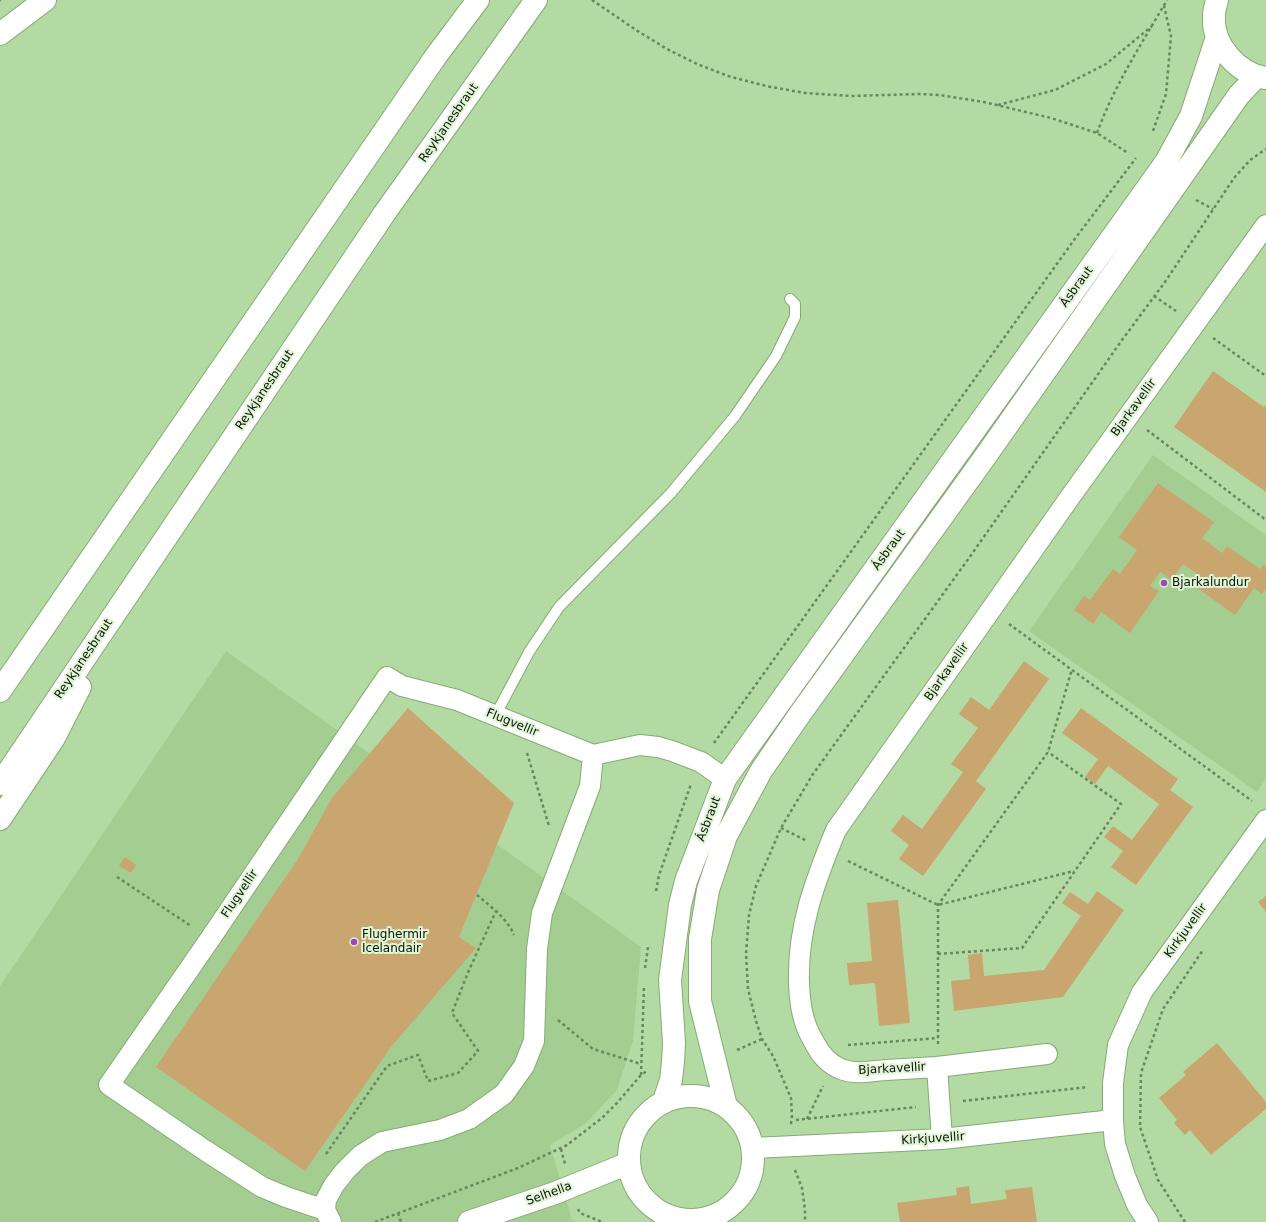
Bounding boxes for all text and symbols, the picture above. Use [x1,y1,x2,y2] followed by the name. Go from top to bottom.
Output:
[416,81,482,165] street label: Reykjanesbraut
[1057,264,1097,310] street label: Ásbraut
[233,347,297,433] street label: Reykjanesbraut
[1108,377,1160,439] street label: Bjarkavellir
[869,527,909,573] street label: Ásbraut
[1172,576,1249,590] place label: Bjarkalundur
[1159,578,1169,588] marker: Bjarkalundur
[52,616,116,702] street label: Reykjanesbraut
[922,640,972,704] street label: Bjarkavellir
[484,706,540,740] street label: Flugvellir
[694,795,724,843] street label: Ásbraut
[219,867,261,921] street label: Flugvellir
[1162,901,1210,961] street label: Kirkjuvellir
[362,928,427,956] place label: Flughermir Icelandair
[349,937,359,947] marker: Flughermir Icelandair
[858,1060,926,1078] street label: Bjarkavellir
[901,1130,965,1148] street label: Kirkjuvellir
[524,1179,574,1209] street label: Selhella

